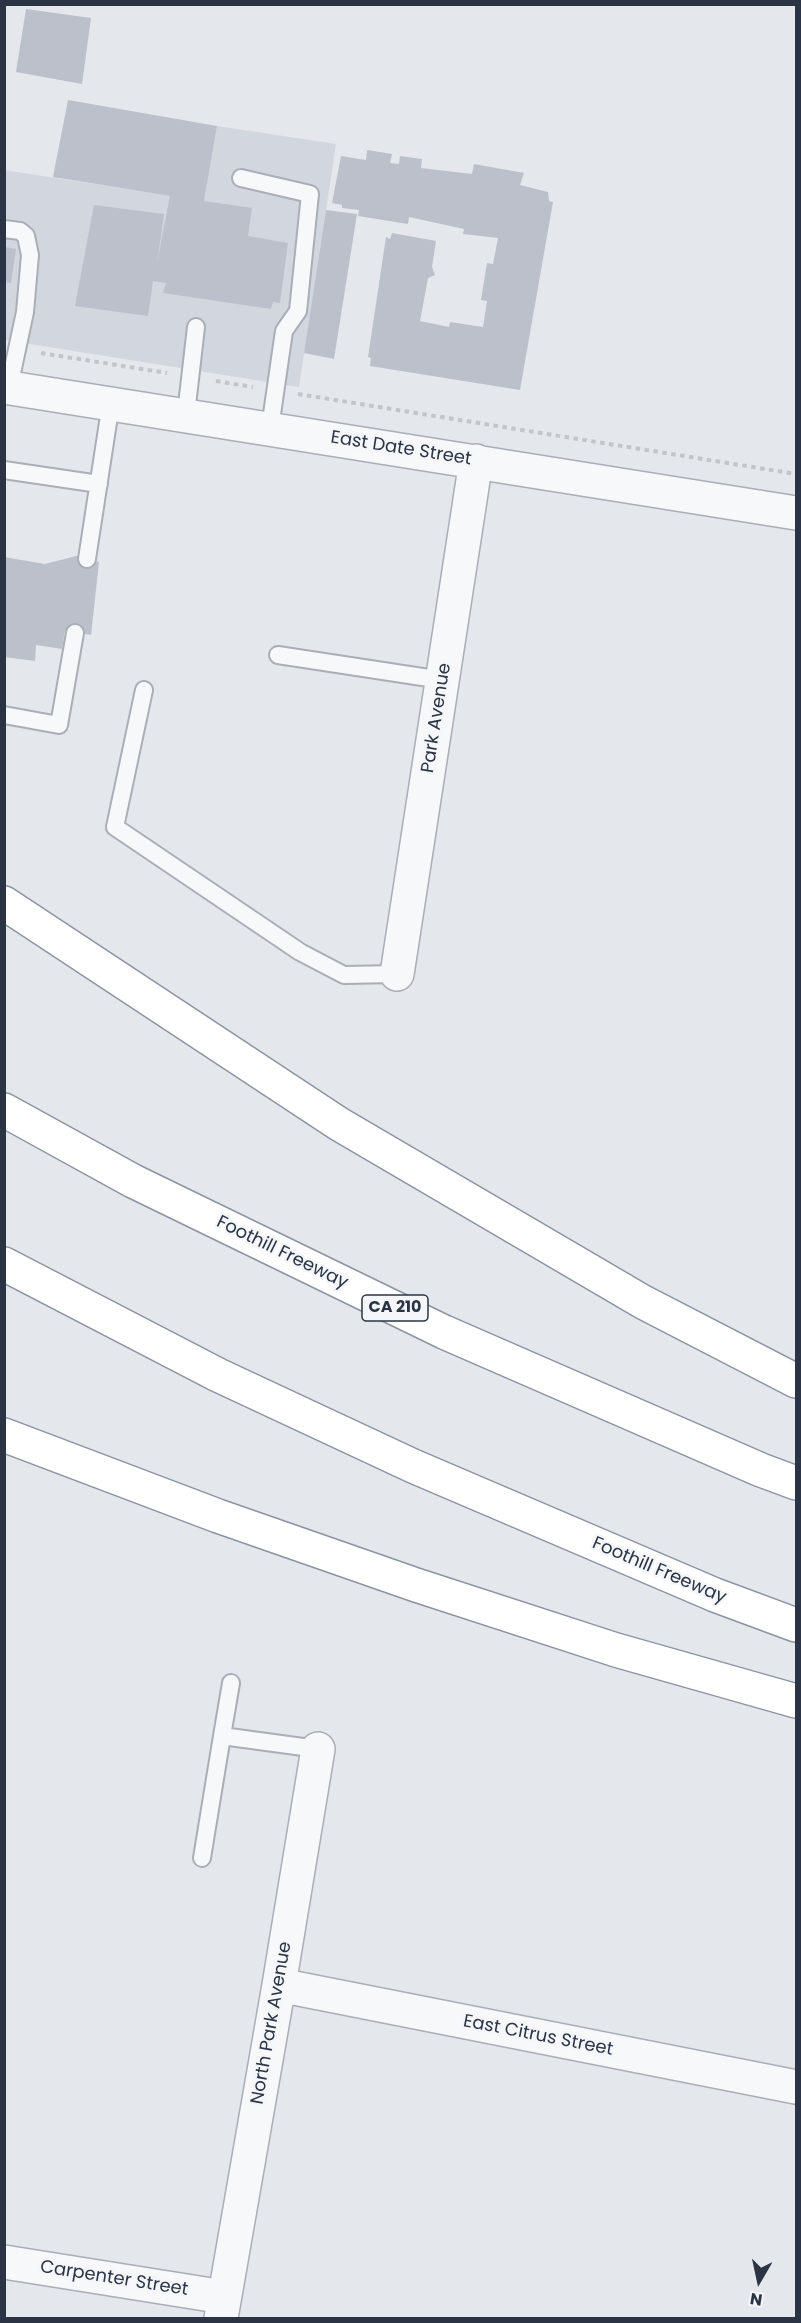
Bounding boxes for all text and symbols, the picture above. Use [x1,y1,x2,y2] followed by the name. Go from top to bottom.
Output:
[329,427,473,471] street label: East Date Street
[418,662,456,774] street label: Park Avenue
[213,1212,351,1294] street label: Foothill Freeway
[362,1295,428,1321] road number: CA 210
[589,1533,729,1609] street label: Foothill Freeway
[247,1940,297,2106] street label: North Park Avenue
[461,2011,615,2061] street label: East Citrus Street
[729,2251,789,2311] north arrow
[38,2257,190,2301] street label: Carpenter Street
[748,2287,764,2312] text: N

